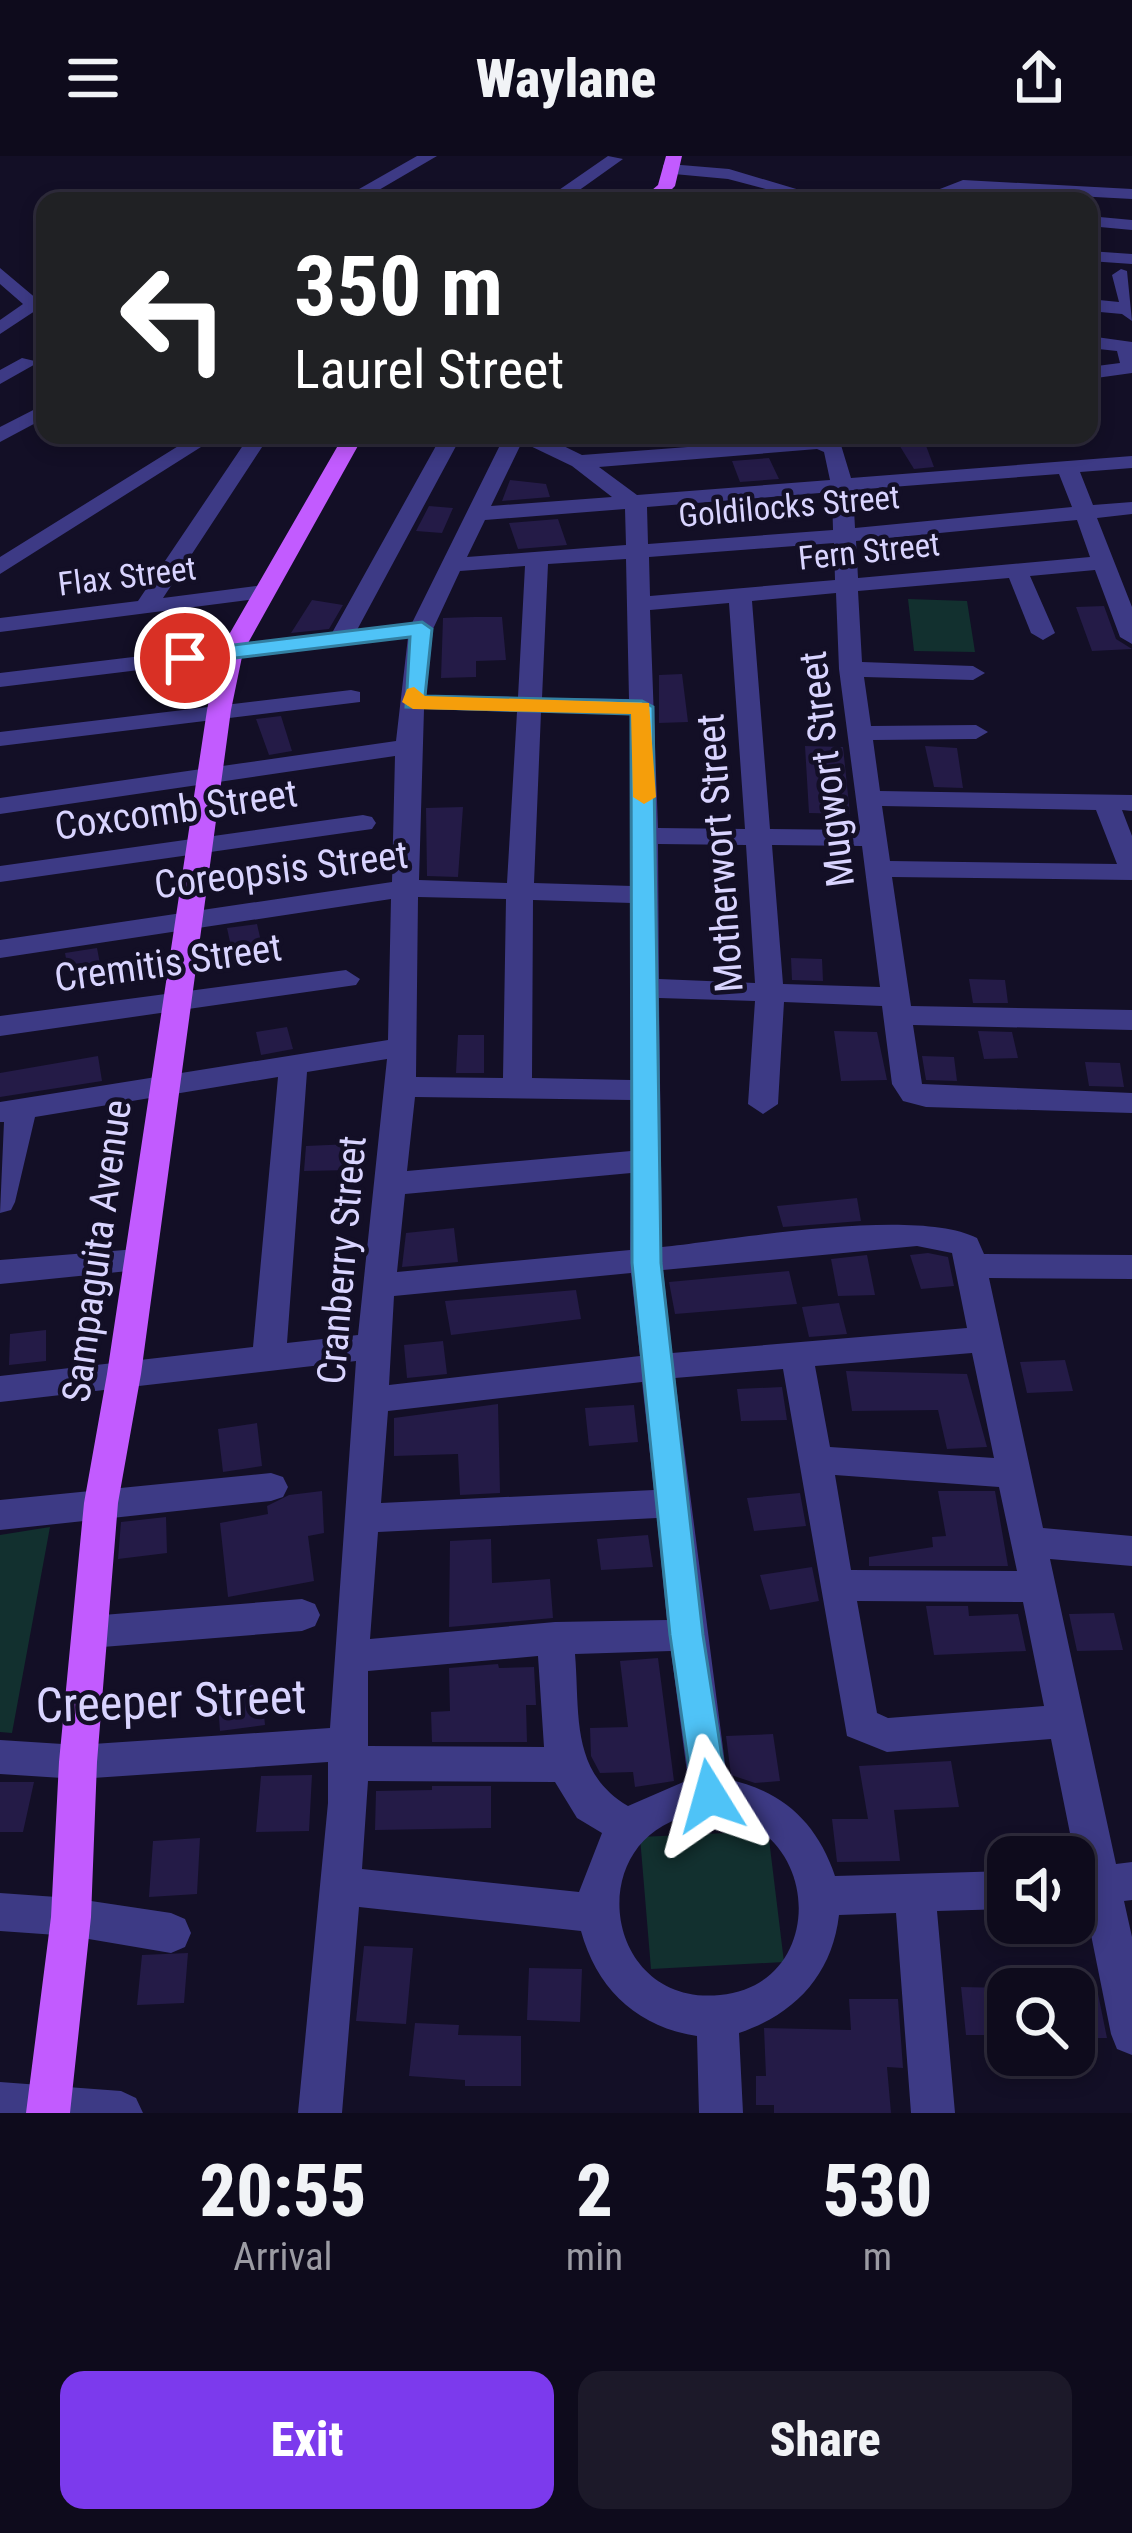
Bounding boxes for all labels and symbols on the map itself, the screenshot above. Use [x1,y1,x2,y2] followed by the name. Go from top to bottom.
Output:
[677,477,901,535] street label: Goldilocks Street
[796,524,942,578] street label: Fern Street
[56,548,198,604] street label: Flax Street
[134,607,236,709] pin
[790,648,864,890] street label: Mugwort Street
[687,712,753,994] street label: Motherwort Street
[52,770,300,850] street label: Coxcomb Street
[152,832,410,908] street label: Coreopsis Street
[51,924,285,1002] street label: Cremitis Street
[53,1097,141,1405] street label: Sampaguita Avenue
[308,1134,376,1386] street label: Cranberry Street
[35,1668,307,1734] street label: Creeper Street
[647,1733,773,1859] position arrow

